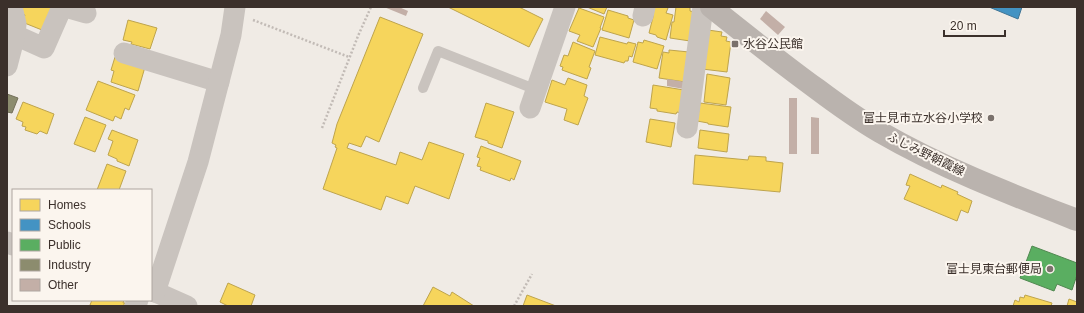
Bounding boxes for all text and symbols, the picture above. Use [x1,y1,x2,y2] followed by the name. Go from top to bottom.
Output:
[944,12,1005,38] scale bar
[950,19,977,33] text: 20 m
[743,37,803,51] place label: 水谷公民館
[730,39,740,49] marker: 水谷公民館
[863,111,983,125] place label: 富士見市立水谷小学校
[986,113,996,123] marker: 富士見市立水谷小学校
[885,129,967,179] street label: ふじみ野朝霞線
[12,189,152,301] legend
[48,198,86,212] text: Homes
[48,218,91,232] text: Schools
[48,238,81,252] text: Public
[48,258,91,272] text: Industry
[946,262,1042,276] place label: 富士見東台郵便局
[1045,264,1055,274] marker: 富士見東台郵便局
[48,278,78,292] text: Other

